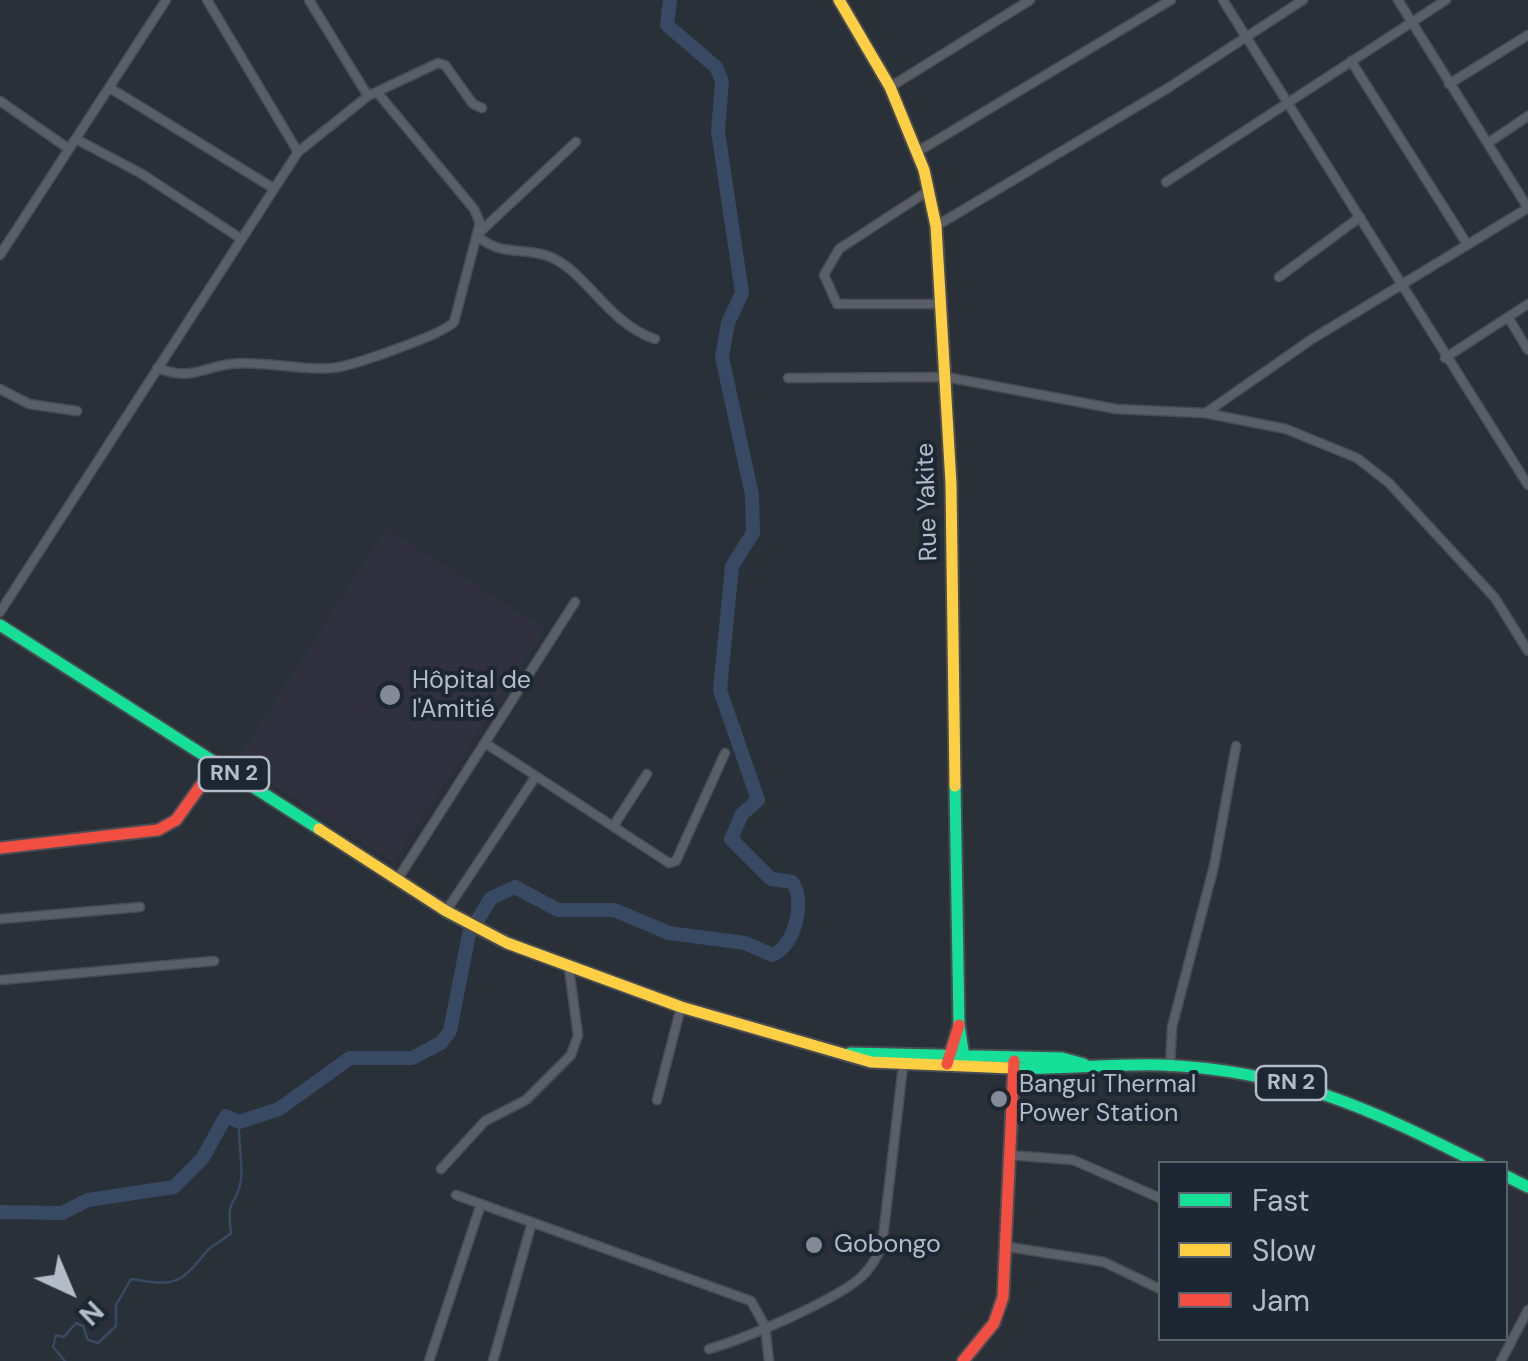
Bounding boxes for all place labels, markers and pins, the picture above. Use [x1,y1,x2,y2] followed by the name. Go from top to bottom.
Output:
[412,666,531,725] place label: Hôpital de l'Amitié
[377,682,403,708] marker: Hôpital de l'Amitié
[1019,1070,1196,1129] place label: Bangui Thermal Power Station
[988,1088,1010,1110] marker: Bangui Thermal Power Station
[834,1230,941,1260] place label: Gobongo
[803,1234,825,1256] marker: Gobongo

